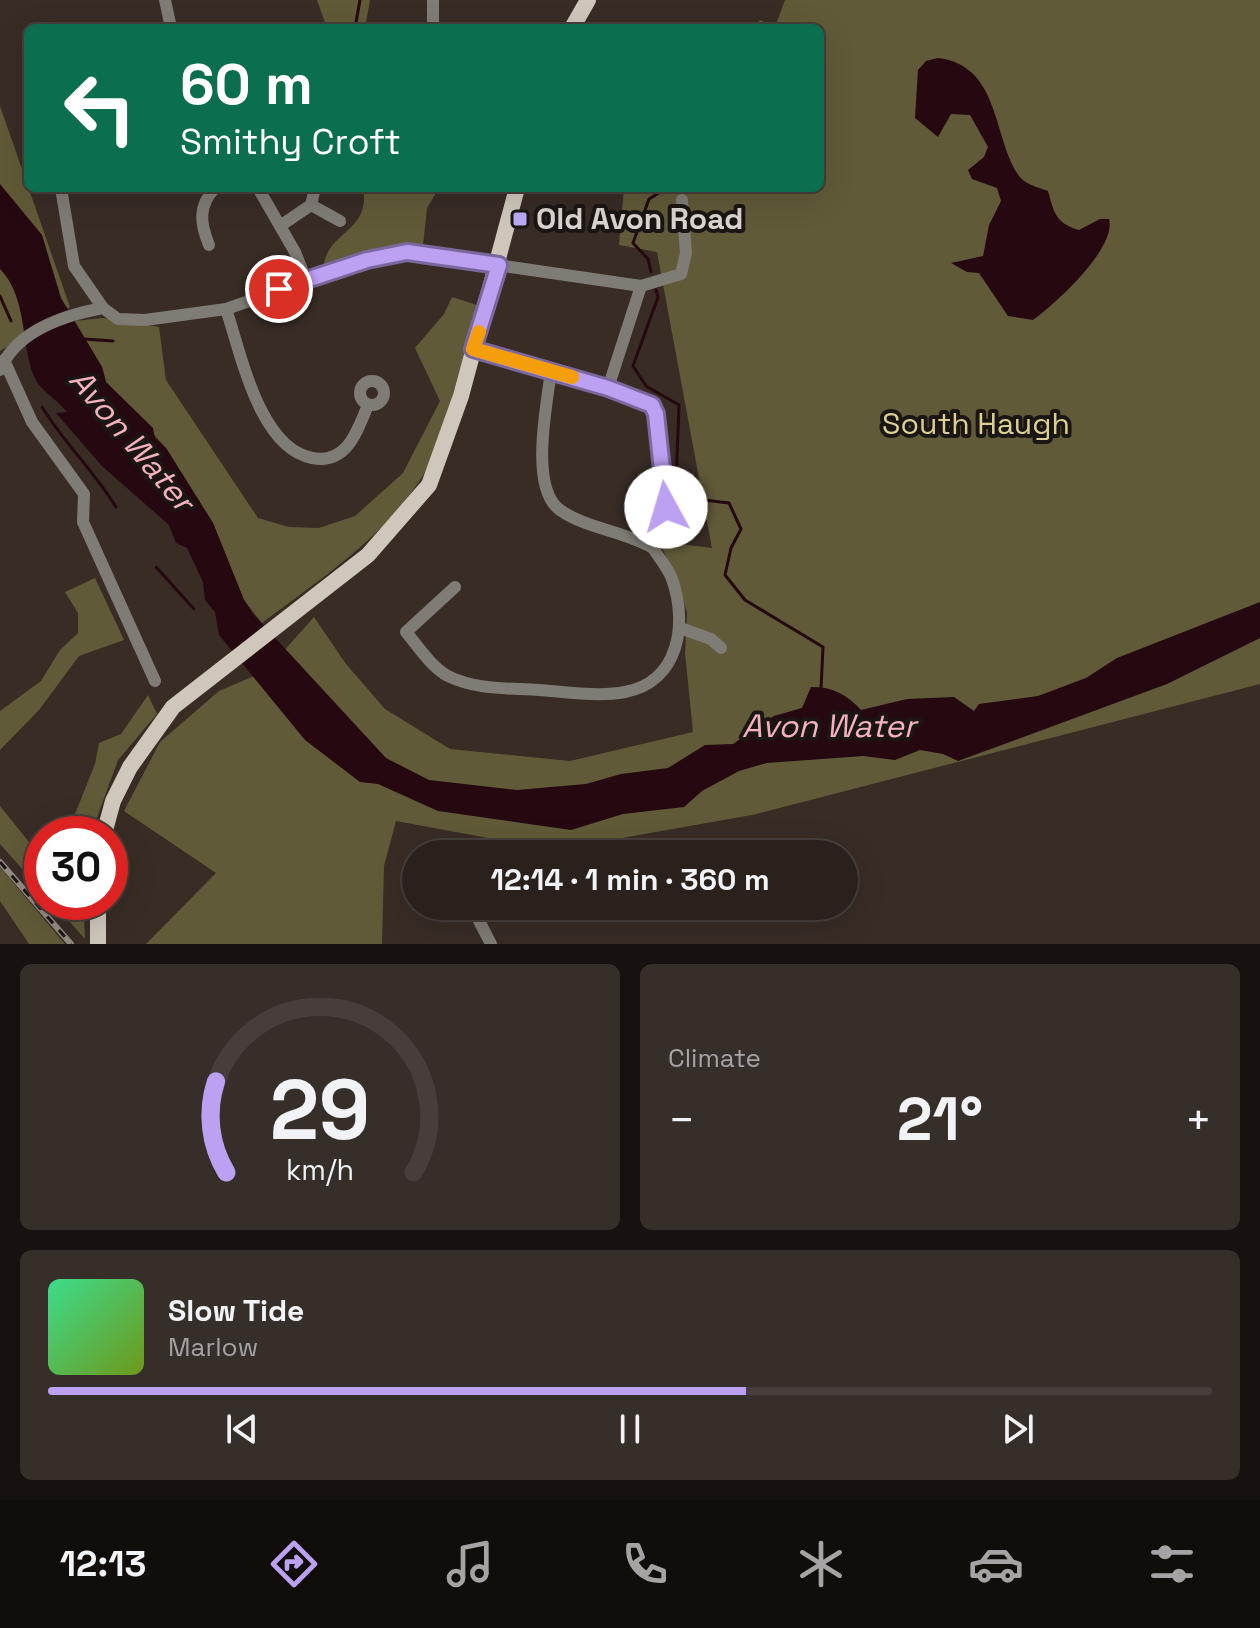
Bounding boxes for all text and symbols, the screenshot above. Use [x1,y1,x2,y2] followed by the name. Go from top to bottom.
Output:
[180,49,313,120] text: 60 m
[48,56,152,160] icon: left
[180,119,401,165] text: Smithy Croft
[536,199,743,238] place label: Old Avon Road
[511,210,529,228] marker: Old Avon Road
[245,255,313,323] pin
[257,267,301,311] icon: arrive
[61,361,205,522] water label: Avon Water
[882,404,1070,443] park label: South Haugh
[624,465,708,549] position arrow
[742,706,919,746] water label: Avon Water
[24,816,128,920] speed limit sign: 30
[490,860,770,899] text: 12:14 · 1 min · 360 m
[668,1041,761,1075] text: Climate
[270,1057,370,1163] text: 29
[897,1081,983,1158] text: 21°
[668,1092,695,1148] text: −
[1185,1092,1212,1148] text: +
[286,1152,354,1188] text: km/h
[168,1291,304,1330] text: Slow Tide
[168,1330,258,1364] text: Marlow
[220,1407,264,1451] icon: previous
[608,1407,652,1451] icon: pause
[996,1407,1040,1451] icon: next
[266,1536,322,1592] icon: directions
[442,1536,498,1592] icon: music
[617,1536,673,1592] icon: phone
[793,1536,849,1592] icon: climate
[968,1536,1024,1592] icon: car
[1144,1536,1200,1592] icon: filters
[60,1541,146,1587] text: 12:13

